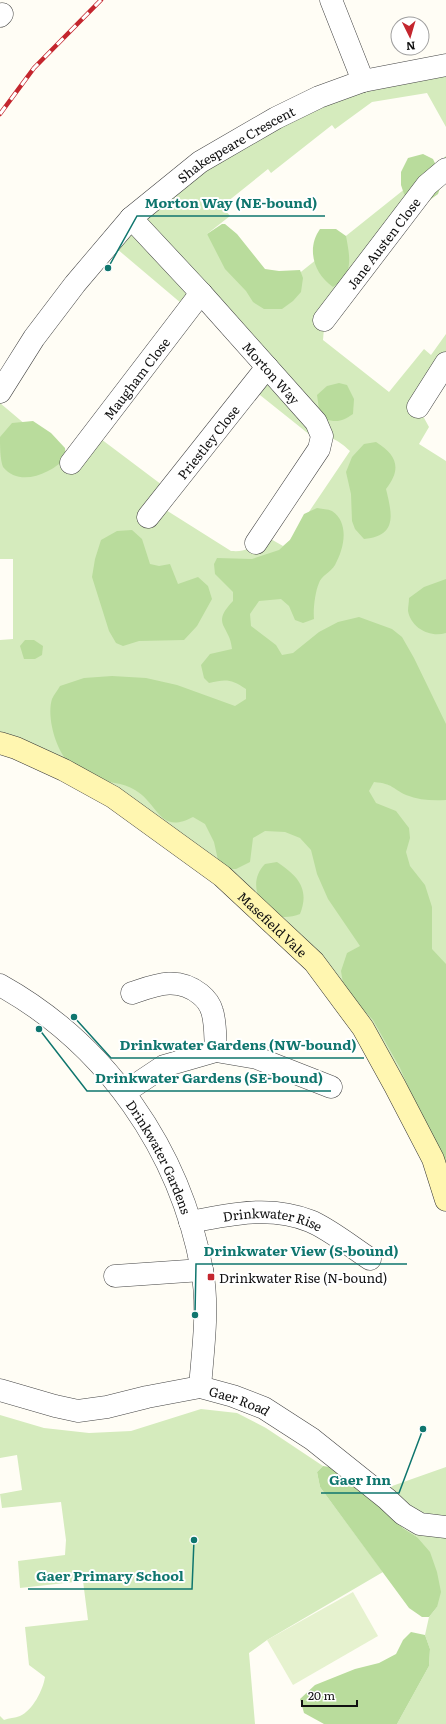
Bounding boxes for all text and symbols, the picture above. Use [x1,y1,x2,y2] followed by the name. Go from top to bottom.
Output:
[390,16,430,56] north arrow
[406,39,416,55] text: N
[173,101,298,187] street label: Shakespeare Crescent
[137,190,325,216] callout: Morton Way (NE-bound)
[145,192,317,212] text: Morton Way (NE-bound)
[342,193,424,293] street label: Jane Austen Close
[98,333,174,423] street label: Maugham Close
[239,337,305,408] street label: Morton Way
[172,400,243,483] street label: Priestley Close
[234,886,312,961] street label: Masefield Vale
[111,1032,364,1058] callout: Drinkwater Gardens (NW-bound)
[120,1034,356,1054] text: Drinkwater Gardens (NW-bound)
[87,1065,331,1091] callout: Drinkwater Gardens (SE-bound)
[95,1067,323,1087] text: Drinkwater Gardens (SE-bound)
[122,1096,196,1217] street label: Drinkwater Gardens
[221,1203,326,1235] street label: Drinkwater Rise
[196,1238,407,1264] callout: Drinkwater View (S-bound)
[204,1240,398,1260] text: Drinkwater View (S-bound)
[219,1268,387,1287] place label: Drinkwater Rise (N-bound)
[206,1272,216,1282] marker: Drinkwater Rise (N-bound)
[207,1380,274,1419] street label: Gaer Road
[321,1467,399,1493] callout: Gaer Inn
[329,1469,391,1489] text: Gaer Inn
[28,1563,192,1589] callout: Gaer Primary School
[36,1565,184,1585] text: Gaer Primary School
[302,1682,357,1708] scale bar
[308,1686,335,1704] text: 20 m

